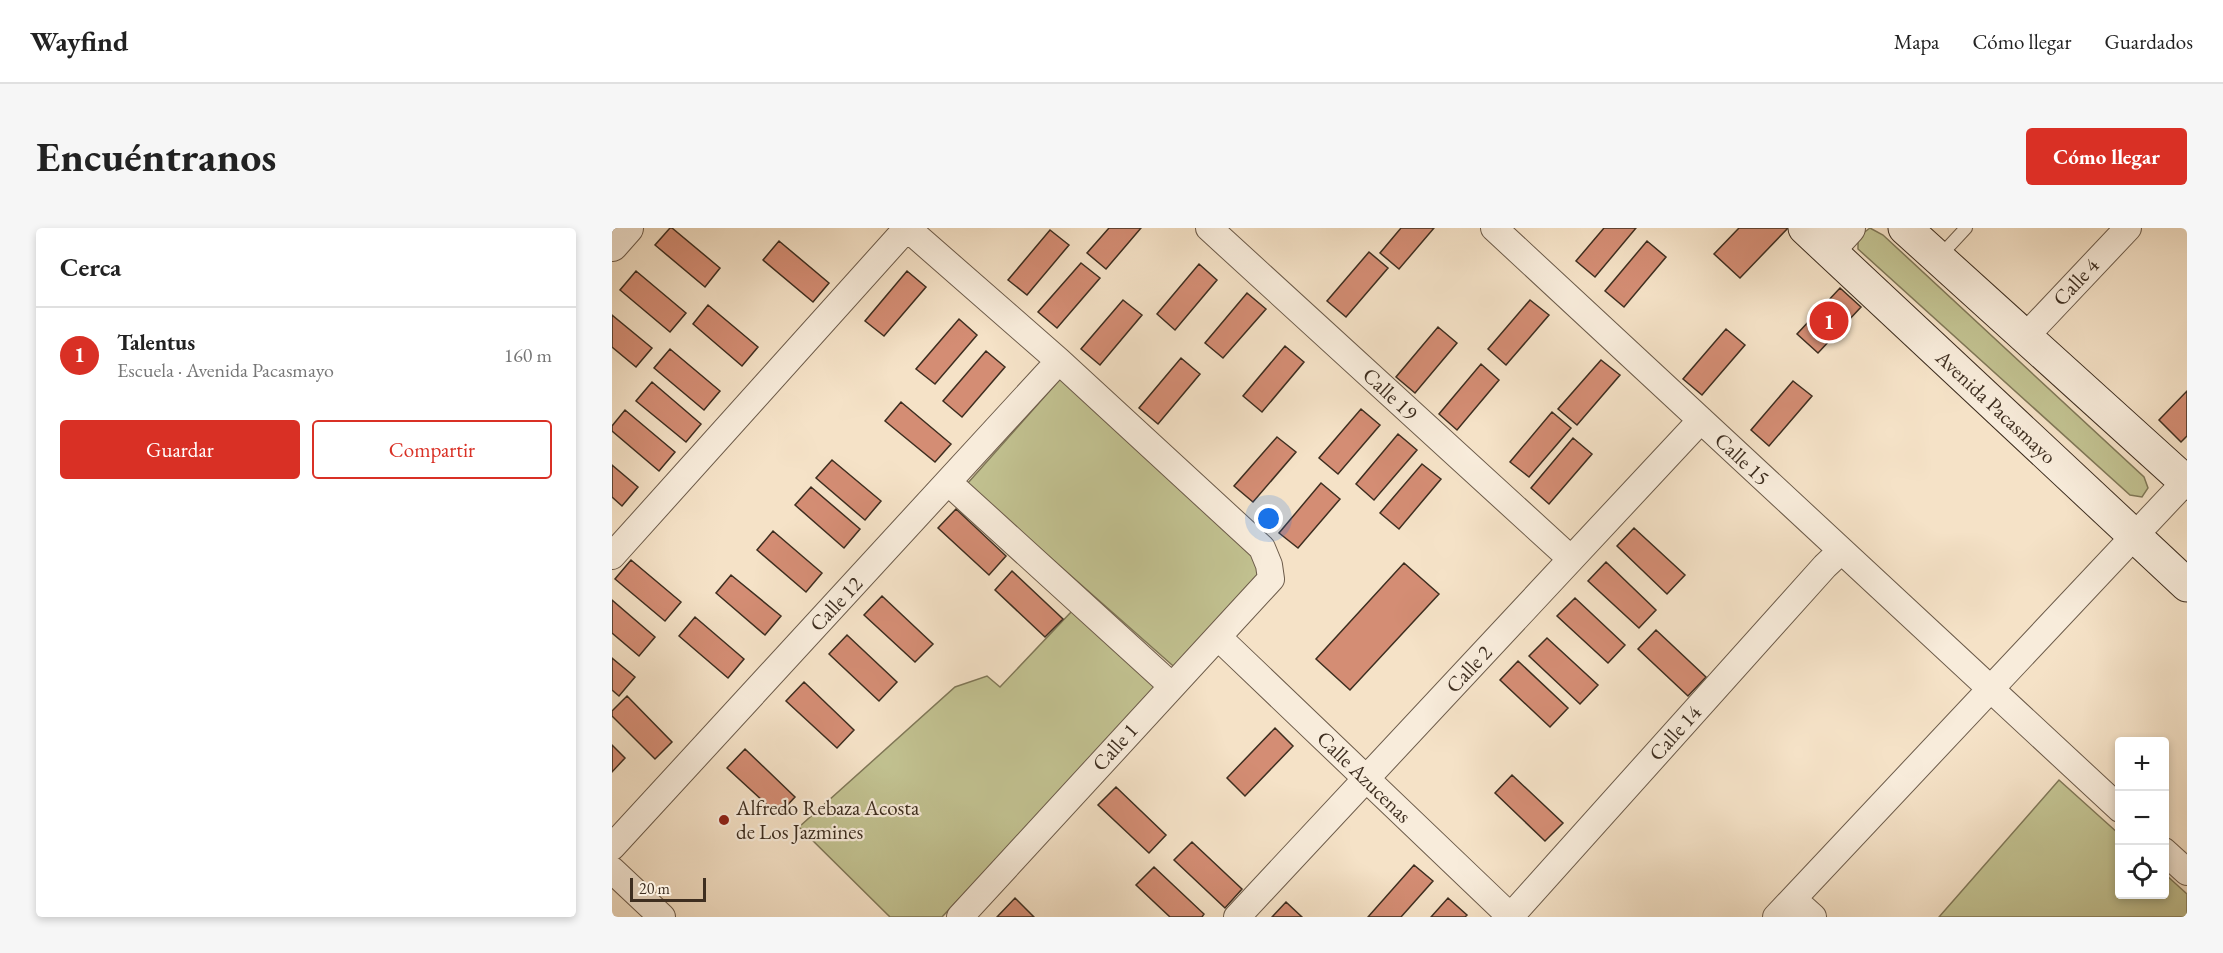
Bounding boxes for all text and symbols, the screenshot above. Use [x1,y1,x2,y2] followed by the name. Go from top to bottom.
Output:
[30,23,128,59] text: Wayfind
[1894,28,1939,55] text: Mapa
[1972,28,2071,55] text: Cómo llegar
[2104,28,2193,55] text: Guardados
[2026,128,2187,185] button: Cómo llegar
[36,129,276,184] text: Encuéntranos
[60,250,121,284] text: Cerca
[2047,251,2105,311] street label: Calle 4
[1810,298,1848,344] pin: 1
[117,328,195,357] text: Talentus
[74,342,85,368] text: 1
[504,342,552,368] text: 160 m
[1930,343,2062,469] street label: Avenida Pacasmayo
[117,357,334,383] text: Escuela · Avenida Pacasmayo
[1357,361,1424,426] street label: Calle 19
[60,420,300,479] button: Guardar
[312,420,552,479] button: Compartir
[1709,426,1776,491] street label: Calle 15
[1254,504,1283,533] your location
[803,570,868,637] street label: Calle 12
[1440,639,1498,698] street label: Calle 2
[1643,698,1707,766] street label: Calle 14
[1086,717,1143,776] street label: Calle 1
[1311,725,1418,829] street label: Calle Azucenas
[2115,737,2169,899] map controls
[2115,737,2169,791] button: +
[2115,791,2169,845] button: −
[735,794,920,845] place label: Alfredo Rebaza Acosta de Los Jazmines
[717,813,731,827] marker: Alfredo Rebaza Acosta de Los Jazmines
[2115,845,2169,899] button: locate
[630,875,706,902] scale bar
[639,878,670,899] text: 20 m

